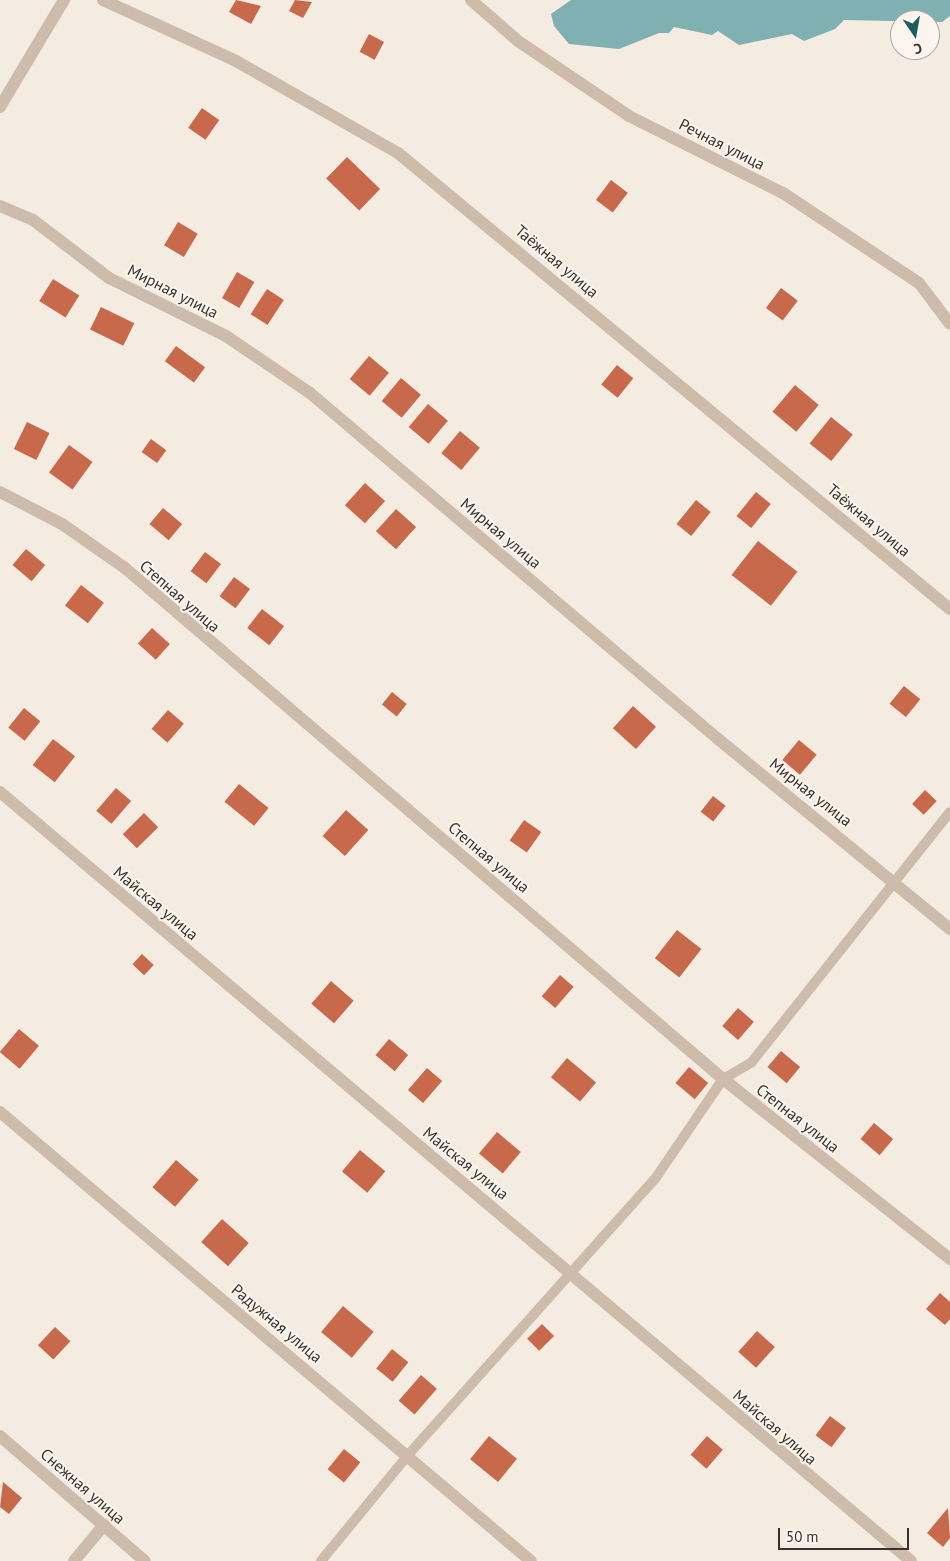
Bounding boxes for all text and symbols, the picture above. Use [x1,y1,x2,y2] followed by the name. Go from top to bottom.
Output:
[890,10,940,60] north arrow
[912,39,924,58] text: С
[676,114,768,174] street label: Речная улица
[511,221,603,301] street label: Таёжная улица
[124,260,222,322] street label: Мирная улица
[823,480,915,560] street label: Таёжная улица
[457,494,545,572] street label: Мирная улица
[136,556,224,636] street label: Степная улица
[766,754,856,830] street label: Мирная улица
[444,817,534,897] street label: Степная улица
[110,862,202,944] street label: Майская улица
[753,1080,843,1156] street label: Степная улица
[419,1123,513,1203] street label: Майская улица
[228,1280,326,1366] street label: Радужная улица
[729,1385,821,1469] street label: Майская улица
[37,1444,129,1528] street label: Снежная улица
[780,1518,911,1550] scale bar
[786,1527,819,1546] text: 50 m

